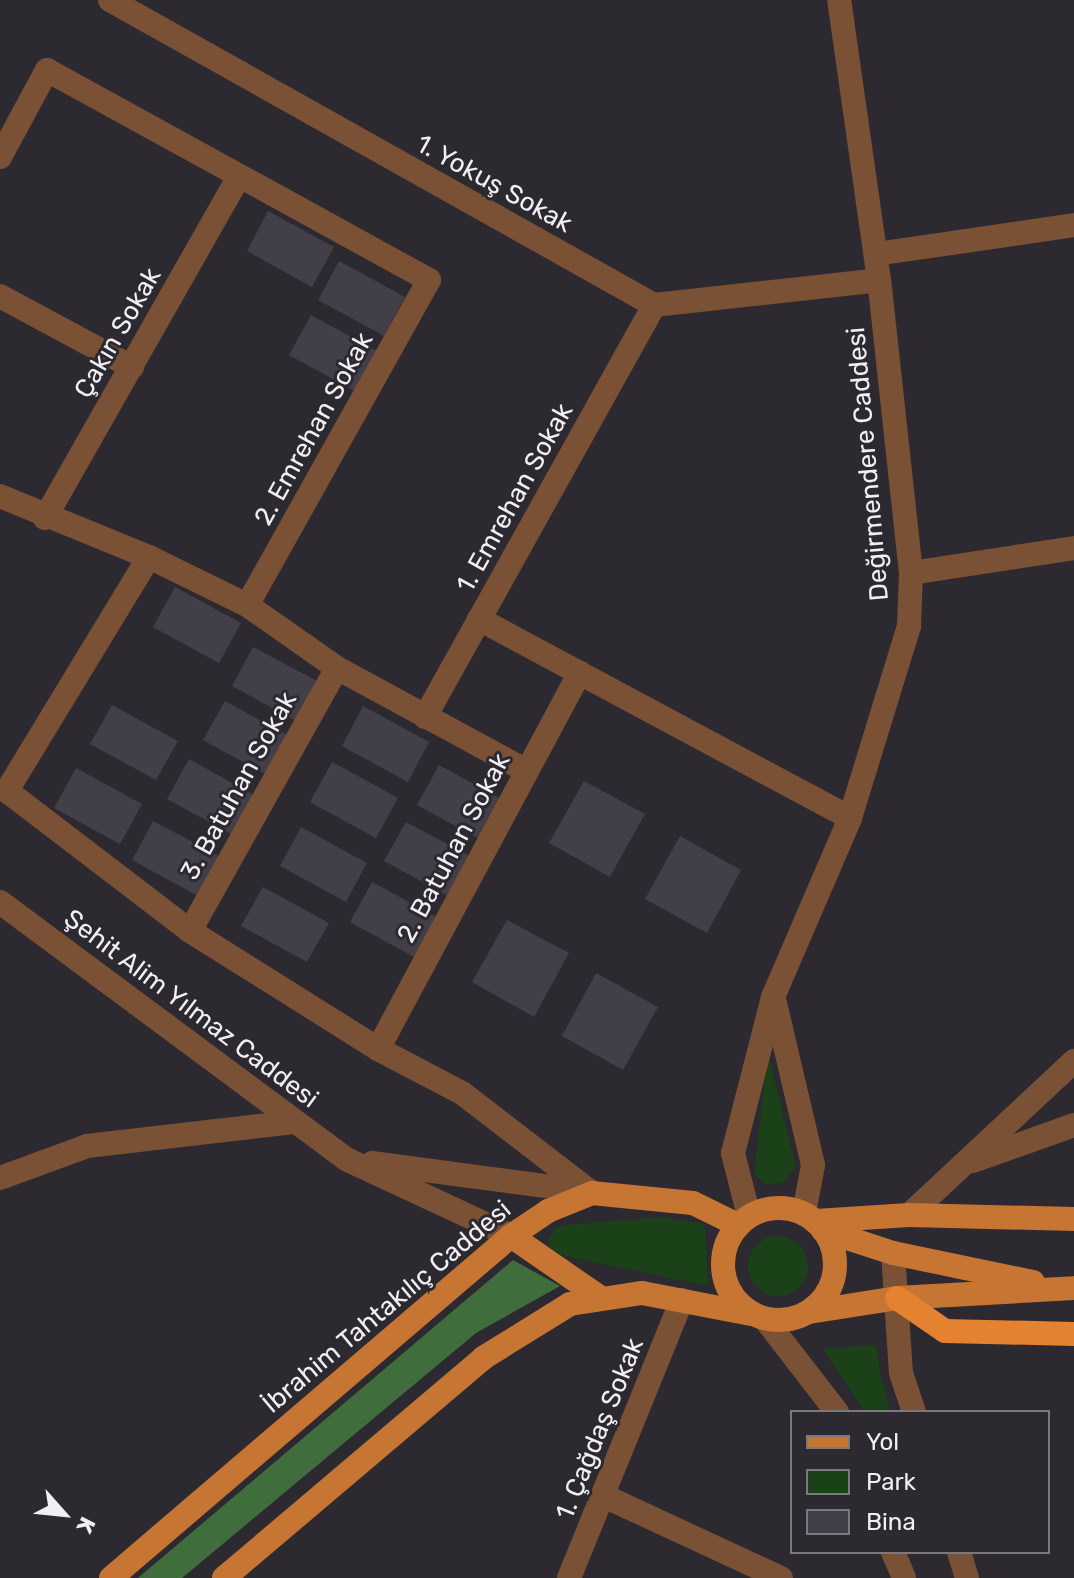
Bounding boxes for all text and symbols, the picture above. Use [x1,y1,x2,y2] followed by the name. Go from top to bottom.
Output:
[410,128,578,240] street label: 1. Yokuş Sokak
[68,262,168,404] street label: Çakın Sokak
[840,326,896,602] street label: Değirmendere Caddesi
[248,327,380,531] street label: 2. Emrehan Sokak
[450,398,580,598] street label: 1. Emrehan Sokak
[174,686,304,886] street label: 3. Batuhan Sokak
[391,748,517,948] street label: 2. Batuhan Sokak
[57,903,325,1115] street label: Şehit Alim Yılmaz Caddesi
[256,1194,518,1420] street label: İbrahim Tahtakılıç Caddesi
[549,1334,651,1524] street label: 1. Çağdaş Sokak
[790,1410,1050,1554] legend
[866,1428,899,1456] text: Yol
[866,1468,916,1496] text: Park
[24,1474,104,1554] north arrow
[866,1508,916,1536] text: Bina
[70,1512,101,1538] text: K

